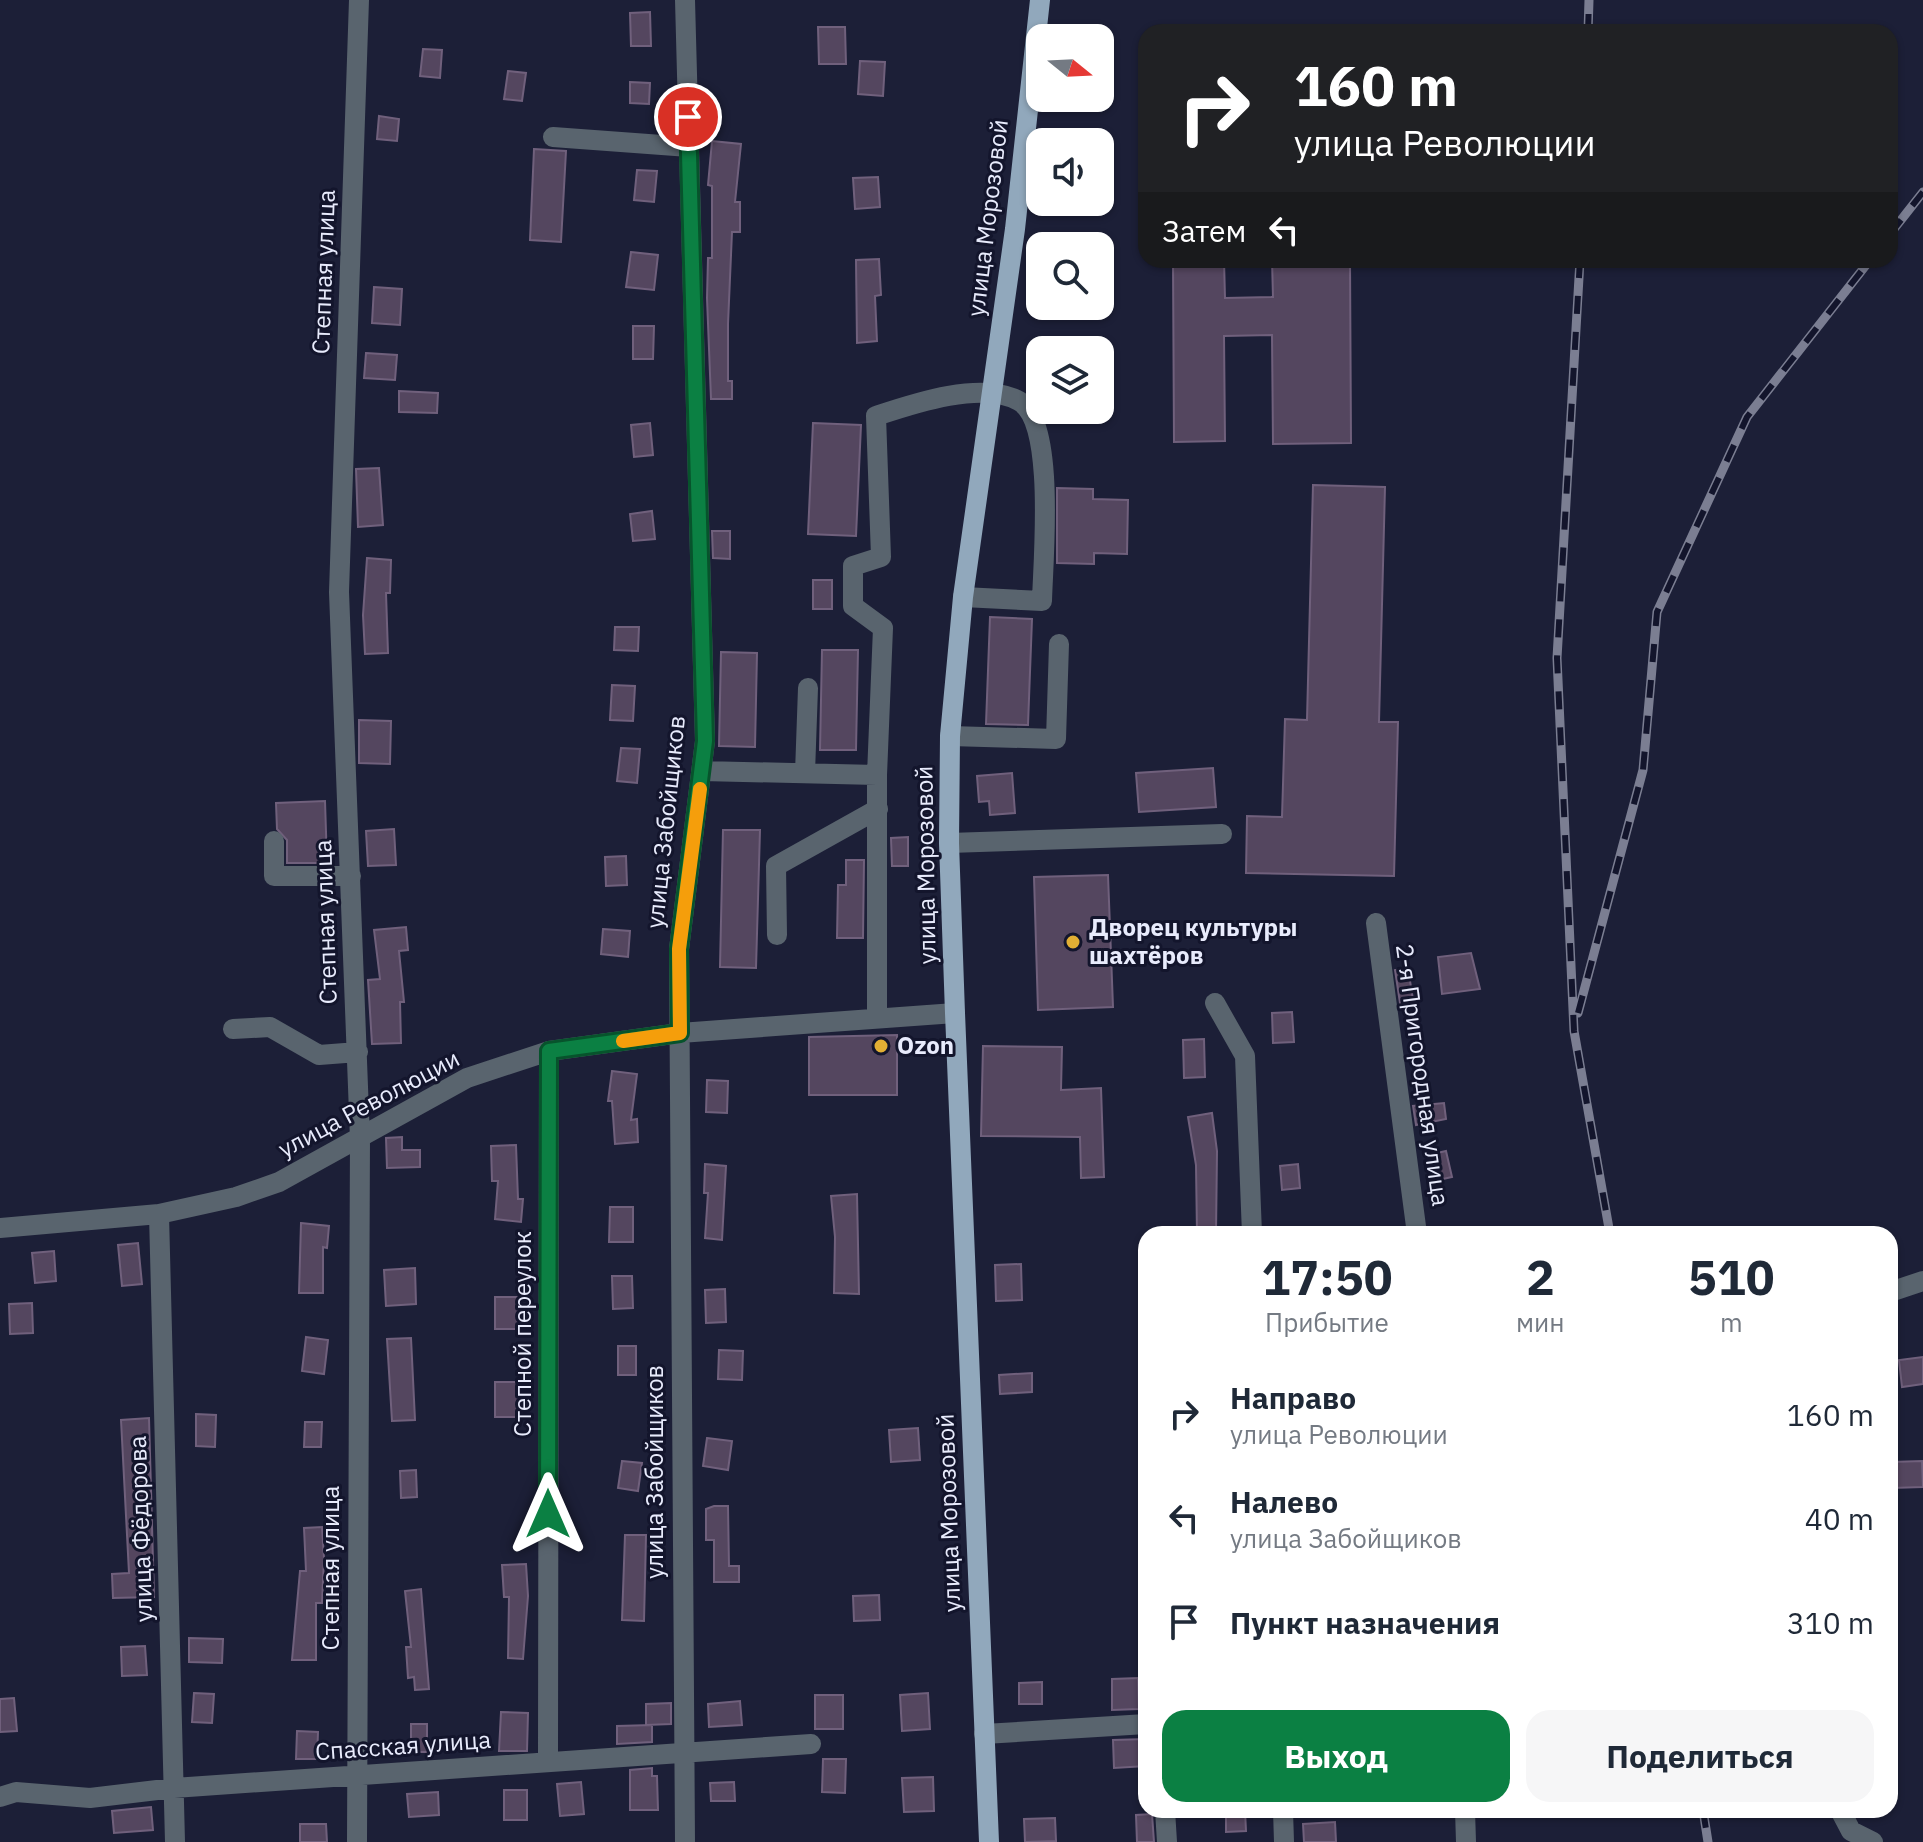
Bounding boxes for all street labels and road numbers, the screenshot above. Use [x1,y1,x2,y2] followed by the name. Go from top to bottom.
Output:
[959,117,1015,318] street label: улица Морозовой
[304,189,342,355] street label: Степная улица
[638,714,692,930] street label: улица Забойщиков
[907,765,943,965] street label: улица Морозовой
[306,839,344,1005] street label: Степная улица
[1389,942,1457,1208] street label: 2-я Пригородная улица
[272,1042,465,1164] street label: улица Революции
[506,1231,538,1437] street label: Степной переулок
[638,1365,670,1579] street label: улица Забойщиков
[929,1413,967,1613] street label: улица Морозовой
[121,1435,159,1623] street label: улица Фёдорова
[314,1485,346,1650] street label: Степная улица
[314,1723,492,1767] street label: Спасская улица

